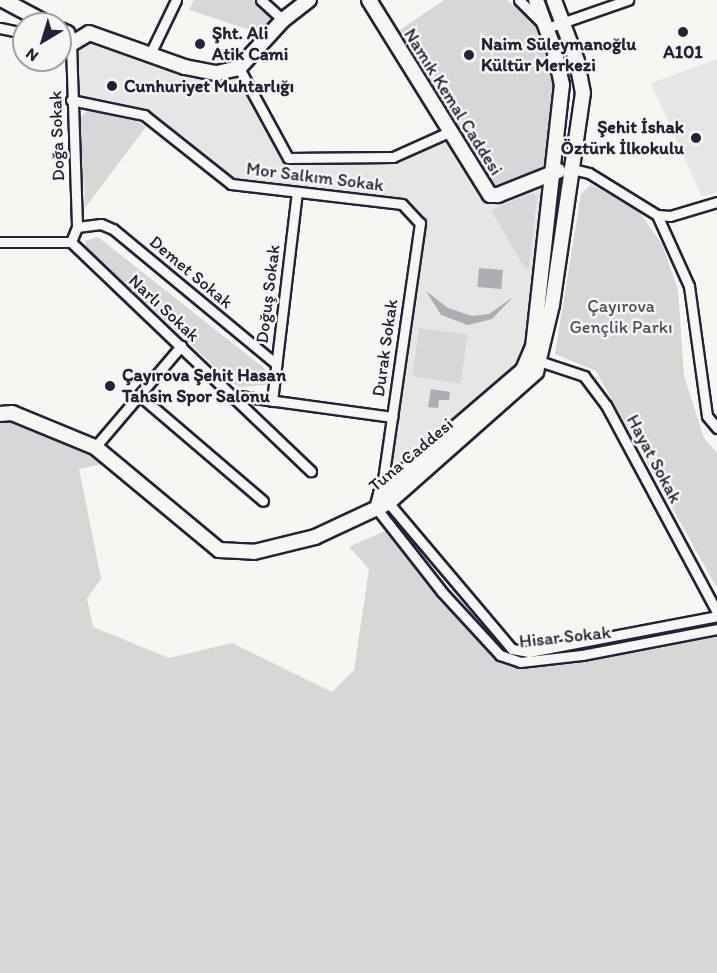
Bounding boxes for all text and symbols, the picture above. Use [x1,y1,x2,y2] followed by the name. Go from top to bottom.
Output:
[12,12,72,72] north arrow
[212,23,289,66] place label: Şht. Ali Atik Cami
[399,24,507,180] street label: Namık Kemal Caddesi
[676,25,690,39] marker: A101
[481,34,636,76] place label: Naim Süleymanoğlu Kültür Merkezi
[193,37,207,51] marker: Şht. Ali Atik Cami
[663,41,703,63] place label: A101
[22,44,42,66] text: N
[462,48,476,62] marker: Naim Süleymanoğlu Kültür Merkezi
[124,75,294,97] place label: Cunhuriyet Muhtarlığı
[105,79,119,93] marker: Cunhuriyet Muhtarlığı
[45,91,69,181] street label: Doğa Sokak
[561,117,684,160] place label: Şehit İshak Öztürk İlkokulu
[689,131,703,145] marker: Şehit İshak Öztürk İlkokulu
[245,158,385,196] street label: Mor Salkım Sokak
[145,231,237,313] street label: Demet Sokak
[251,244,285,344] street label: Doğuş Sokak
[124,270,204,346] street label: Narlı Sokak
[570,296,672,338] park label: Çayırova Gençlik Parkı
[368,298,402,398] street label: Durak Sokak
[122,365,286,407] place label: Çayırova Şehit Hasan Tahsin Spor Salonu
[103,379,117,393] marker: Çayırova Şehit Hasan Tahsin Spor Salonu
[622,411,686,507] street label: Hayat Sokak
[364,413,458,497] street label: Tuna Caddesi
[518,621,612,653] street label: Hisar Sokak

